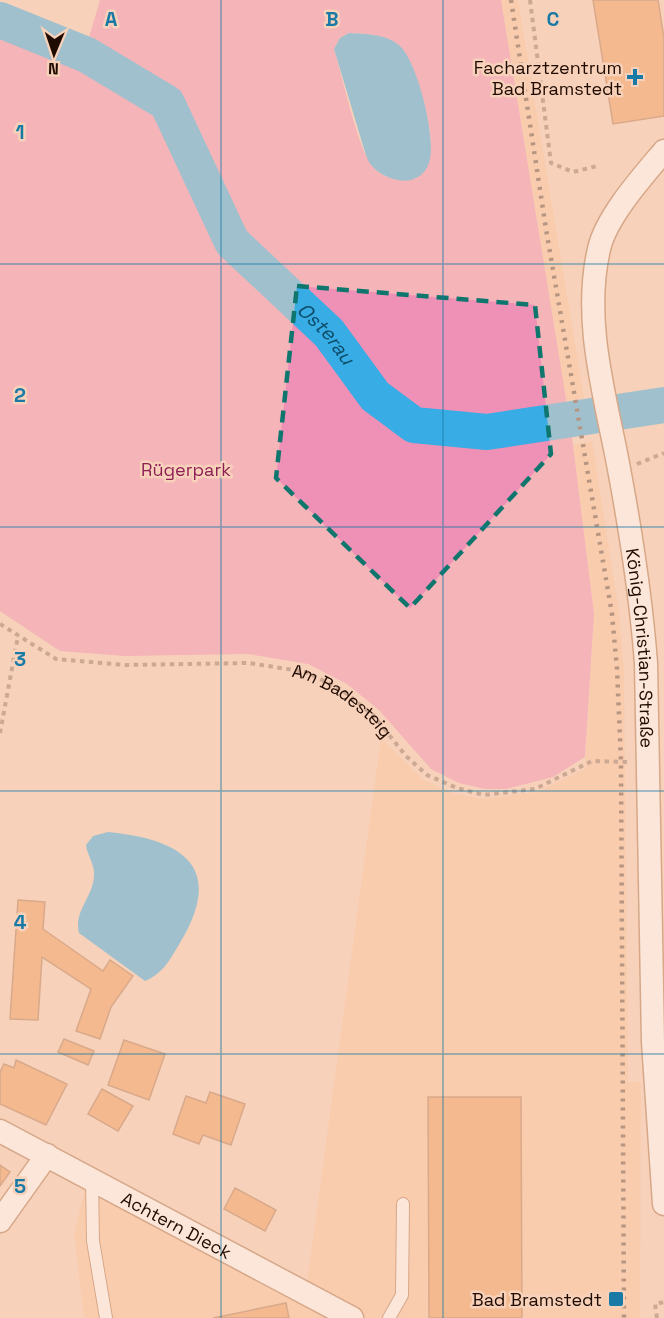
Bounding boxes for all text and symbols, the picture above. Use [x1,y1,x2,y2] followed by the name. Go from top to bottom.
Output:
[105,6,118,32] text: A
[325,6,339,32] text: B
[547,6,560,32] text: C
[24,24,84,84] north arrow
[474,56,622,100] place label: Facharztzentrum Bad Bramstedt
[48,58,59,79] text: N
[626,68,644,86] marker: Facharztzentrum Bad Bramstedt
[15,119,25,145] text: 1
[292,297,362,371] water label: Osterau
[14,382,26,408] text: 2
[141,458,231,481] park label: Rügerpark
[621,547,659,748] street label: König-Christian-Straße
[14,646,26,672] text: 3
[291,658,398,742] street label: Am Badesteig
[14,909,27,935] text: 4
[14,1173,26,1199] text: 5
[118,1186,236,1264] street label: Achtern Dieck
[472,1288,602,1311] place label: Bad Bramstedt
[607,1290,625,1308] marker: Bad Bramstedt

